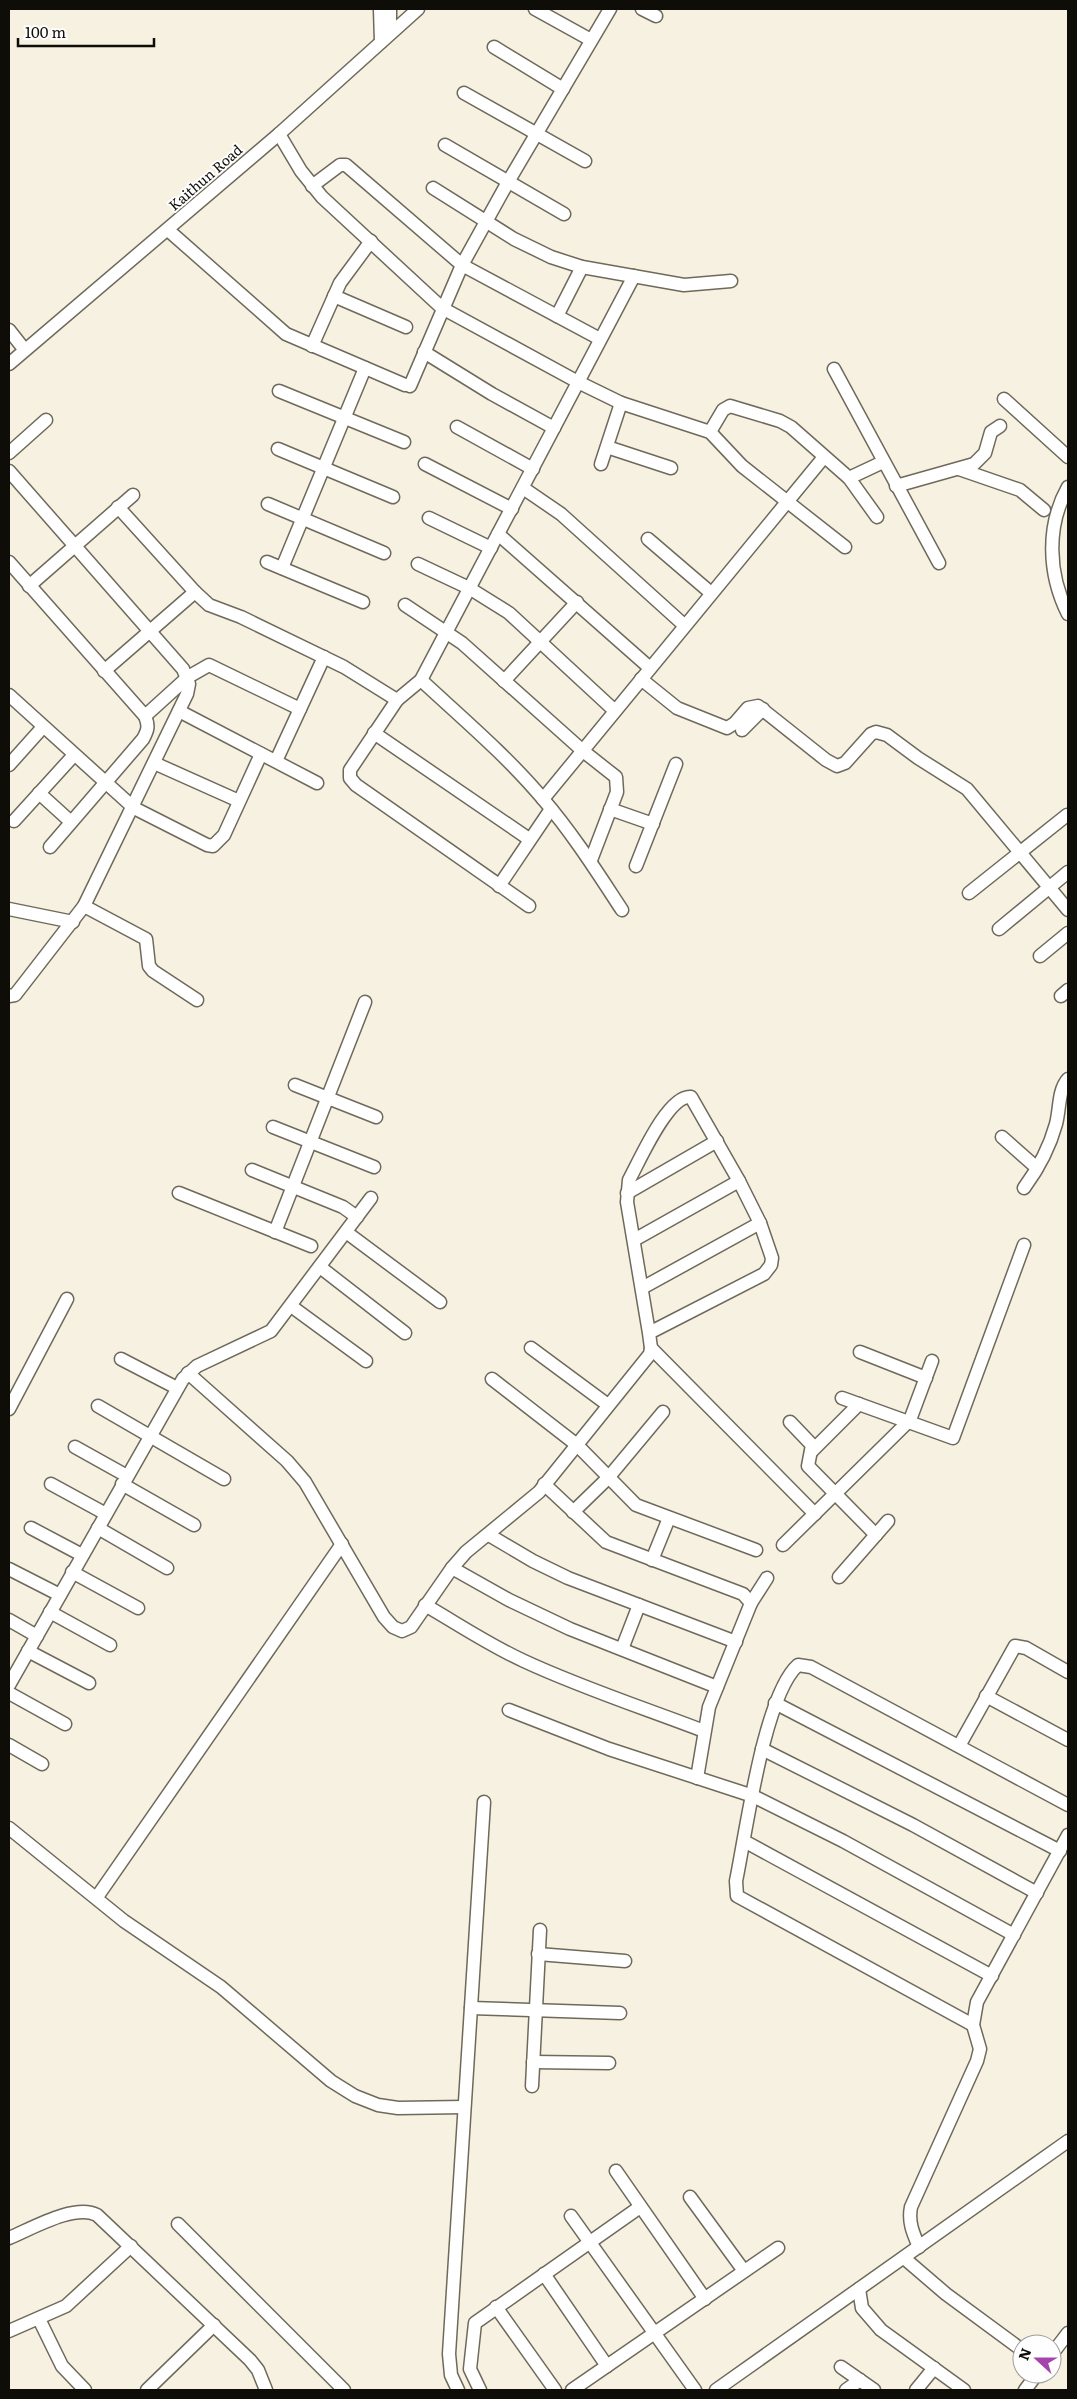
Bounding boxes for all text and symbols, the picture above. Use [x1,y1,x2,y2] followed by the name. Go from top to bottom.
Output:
[18,15,154,47] scale bar
[25,20,66,43] text: 100 m
[164,139,246,215] street label: Kaithun Road
[1012,2334,1062,2384] north arrow
[1012,2345,1035,2363] text: N

